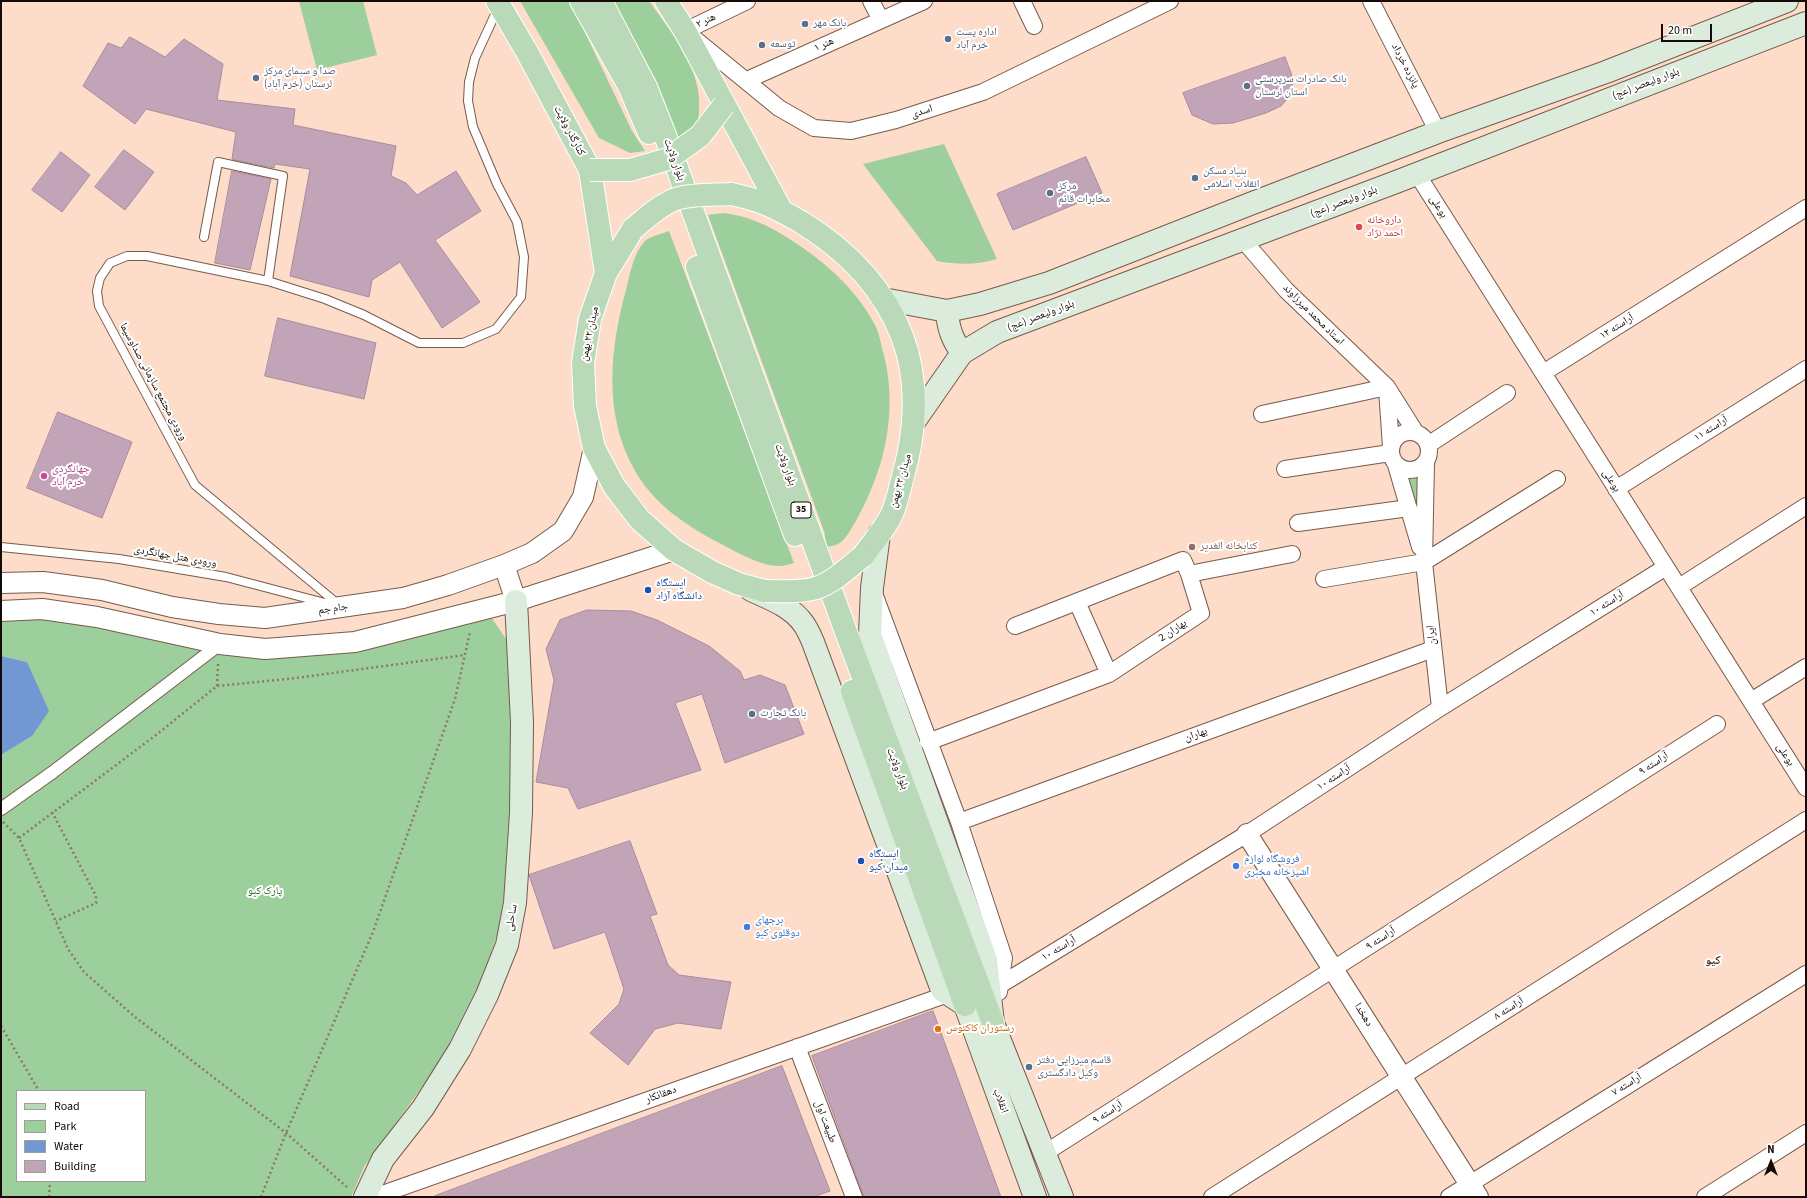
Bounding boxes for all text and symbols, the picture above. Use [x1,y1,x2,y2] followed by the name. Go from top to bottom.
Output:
[694,11,718,31] street label: هنر ۲
[1663,16,1714,42] scale bar
[813,17,846,31] place label: بانک مهر
[800,19,810,29] marker: بانک مهر
[1668,22,1692,39] text: 20 m
[956,26,997,52] place label: اداره پست خرم آباد
[943,34,953,44] marker: اداره پست خرم آباد
[812,35,836,55] street label: هنر ۱
[770,38,796,52] place label: توسعه
[757,40,767,50] marker: توسعه
[1388,41,1422,91] street label: پانزده خرداد
[264,65,336,91] place label: صدا و سیمای مرکز لرستان (خرم آباد)
[1611,65,1681,103] street label: بلوار ولیعصر (عج)
[251,73,261,83] marker: صدا و سیمای مرکز لرستان (خرم آباد)
[1255,73,1347,99] place label: بانک صادرات سرپرستی استان لرستان
[1242,81,1252,91] marker: بانک صادرات سرپرستی استان لرستان
[910,102,934,122] street label: اسدی
[550,104,588,158] street label: کنارگذر ولایت
[660,137,688,183] street label: بلوار ولایت
[1203,165,1259,191] place label: بنیاد مسکن انقلاب اسلامی
[1190,173,1200,183] marker: بنیاد مسکن انقلاب اسلامی
[1058,180,1110,206] place label: مرکز مخابرات قائم
[1309,183,1379,221] street label: بلوار ولیعصر (عج)
[1045,188,1055,198] marker: مرکز مخابرات قائم
[1426,193,1450,221] street label: بوعلی
[1367,214,1403,240] place label: داروخانه احمد نژاد
[1354,222,1364,232] marker: داروخانه احمد نژاد
[1280,282,1346,348] street label: استاد محمد میرزاوند
[1006,297,1076,335] street label: بلوار ولیعصر (عج)
[578,305,602,363] street label: میدان ۲۲ بهمن
[1598,311,1636,343] street label: ۱۲ آراسته
[116,321,190,443] street label: ورودی مجتمع سازمانی صداوسیما
[1692,413,1730,445] street label: آراسته ۱۱
[771,442,799,488] street label: بلوار ولایت
[887,452,915,510] street label: میدان ۲۲ بهمن
[52,463,90,489] place label: جهانگردى خرم آباد
[1599,467,1623,495] street label: بوعلی
[39,471,49,481] marker: جهانگردى خرم آباد
[791,502,811,518] road number: 35
[1200,540,1258,554] place label: کتابخانه الغدیر
[1187,542,1197,552] marker: کتابخانه الغدیر
[132,543,218,571] street label: ورودی هتل جهانگردی
[656,577,702,603] place label: ایستگاه دانشگاه آزاد
[643,585,653,595] marker: ایستگاه دانشگاه آزاد
[1588,588,1626,620] street label: آراسته ۱۰
[317,600,349,618] street label: جام جم
[1156,617,1190,645] street label: بهاران 2
[1424,624,1440,646] street label: ایران
[760,707,806,721] place label: بانک تجارت
[747,709,757,719] marker: بانک تجارت
[1183,725,1209,745] street label: بهاران
[1773,741,1797,769] street label: بوعلی
[883,746,911,792] street label: بلوار ولایت
[1637,750,1671,778] street label: آراسته ۹
[1315,762,1353,794] street label: آراسته ۱۰
[869,848,908,874] place label: ایستگاه میدان کیو
[1244,853,1309,879] place label: فروشگاه لوازم آشپزخانه مخبری
[856,856,866,866] marker: ایستگاه میدان کیو
[1231,861,1241,871] marker: فروشگاه لوازم آشپزخانه مخبری
[248,885,282,899] park label: پارک کیو
[503,903,521,933] street label: ساحلی
[755,914,800,940] place label: برجهای دوقلوی کیو
[742,922,752,932] marker: برجهای دوقلوی کیو
[1364,925,1398,953] street label: آراسته ۹
[1039,934,1079,964] street label: آراسته ۱۰
[1705,954,1721,968] district label: کیو
[1492,995,1526,1023] street label: آراسته ۸
[1351,1001,1375,1029] street label: دهخدا
[946,1022,1014,1036] place label: رستوران کاکتوس
[933,1024,943,1034] marker: رستوران کاکتوس
[1037,1054,1111,1080] place label: قاسم میرزایی دفتر وکیل دادگستری
[1024,1062,1034,1072] marker: قاسم میرزایی دفتر وکیل دادگستری
[1610,1071,1644,1099] street label: آراسته ۷
[644,1083,678,1107] street label: دهقانکار
[990,1087,1010,1115] street label: انقلاب
[16,1090,146,1182] legend
[54,1098,80,1115] text: Road
[811,1099,839,1145] street label: طبیعت اول
[1091,1099,1125,1127] street label: آراسته ۹
[54,1118,76,1135] text: Park
[54,1138,83,1155] text: Water
[1751,1142,1791,1182] north arrow
[1767,1142,1775,1157] text: N
[54,1158,96,1175] text: Building

